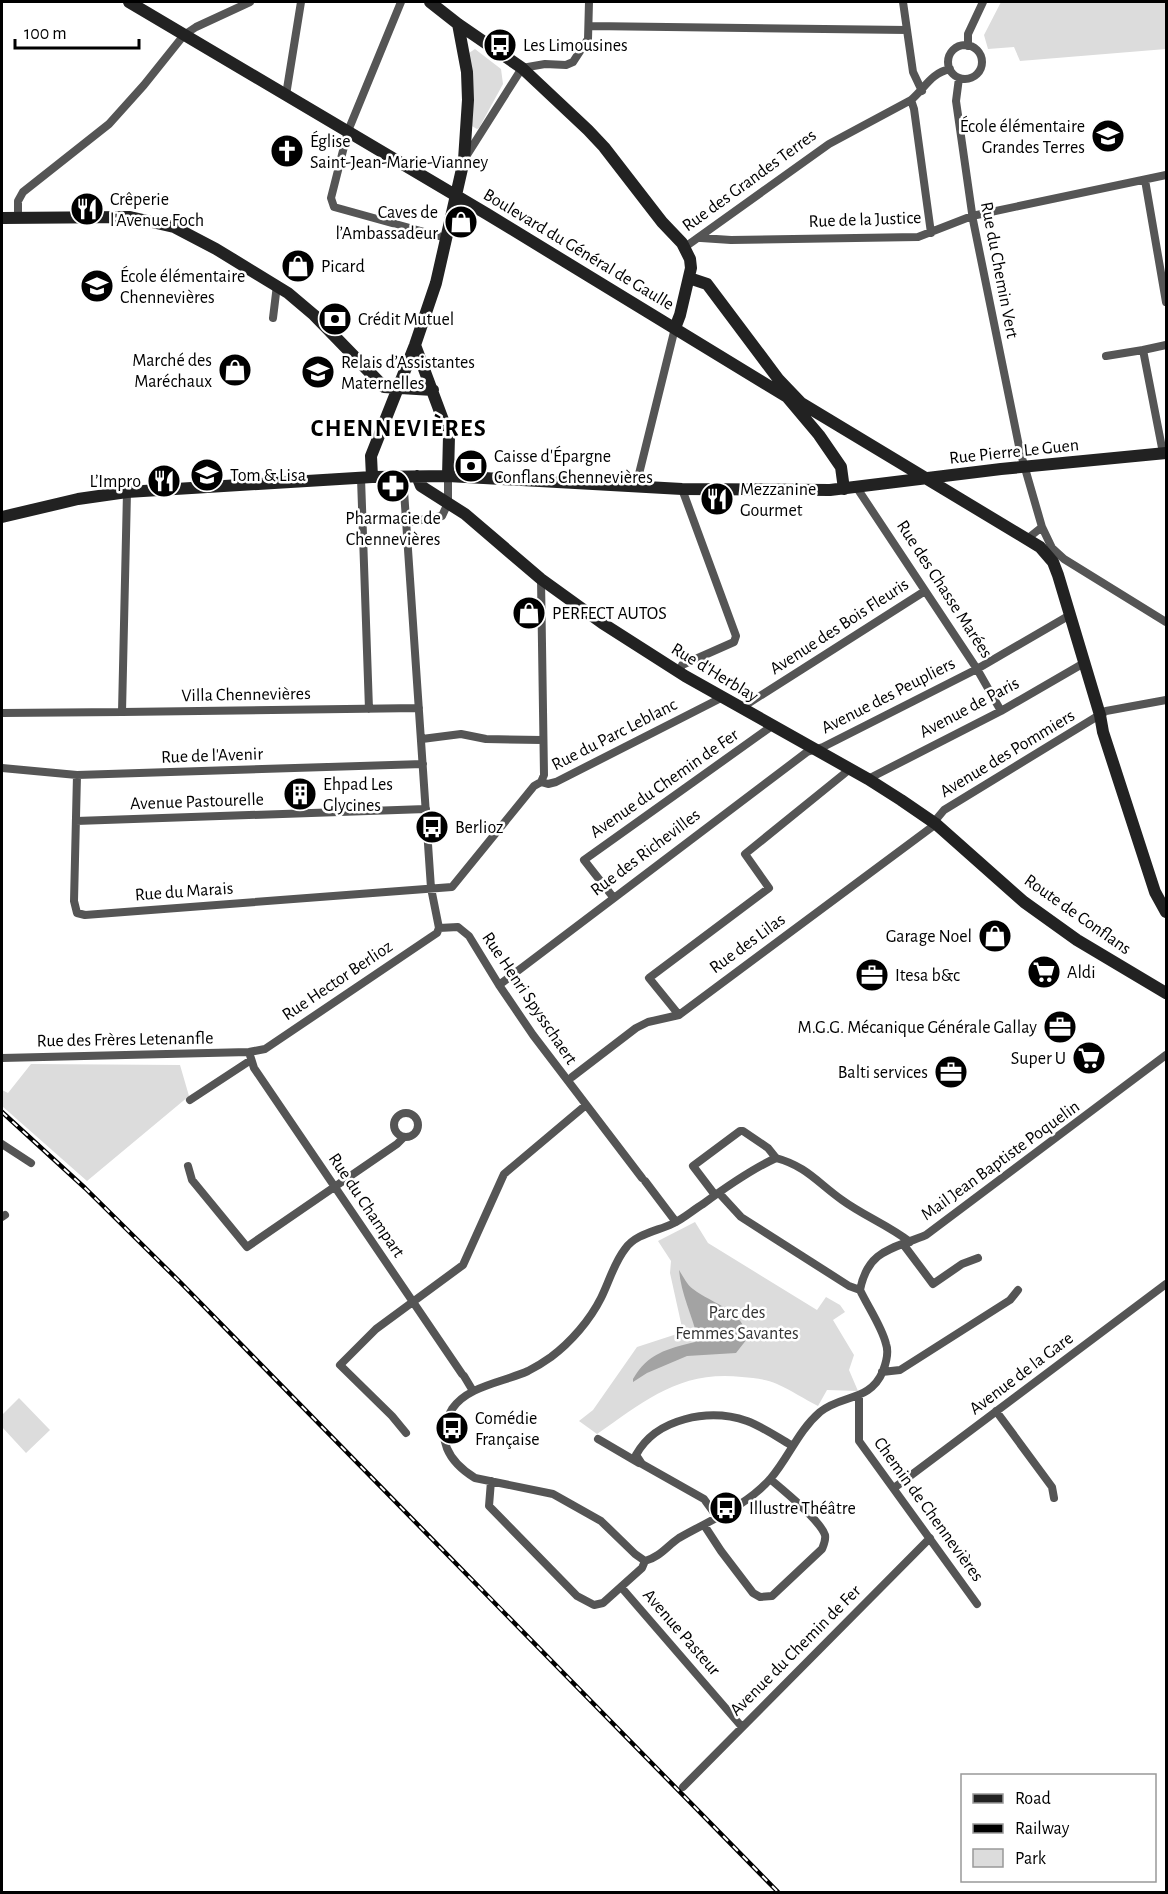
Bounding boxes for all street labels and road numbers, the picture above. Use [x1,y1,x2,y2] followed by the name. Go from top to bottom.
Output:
[679,126,820,235] street label: Rue des Grandes Terres
[480,186,677,314] street label: Boulevard du Général de Gaulle
[977,200,1021,340] street label: Rue du Chemin Vert
[808,209,922,231] street label: Rue de la Justice
[948,436,1080,468] street label: Rue Pierre Le Guen
[893,517,995,662] street label: Rue des Chasse Marées
[767,575,912,678] street label: Avenue des Bois Fleuris
[668,640,761,706] street label: Rue d'Herblay
[819,654,958,737] street label: Avenue des Peupliers
[917,674,1022,742] street label: Avenue de Paris
[181,685,311,705] street label: Villa Chennevières
[549,696,680,774] street label: Rue du Parc Leblanc
[937,707,1078,801] street label: Avenue des Pommiers
[587,726,742,842] street label: Avenue du Chemin de Fer
[161,745,264,767] street label: Rue de l'Avenir
[130,791,264,813] street label: Avenue Pastourelle
[587,806,704,900] street label: Rue des Richevilles
[1021,871,1134,958] street label: Route de Conflans
[134,880,234,904] street label: Rue du Marais
[706,910,789,977] street label: Rue des Lilas
[478,929,580,1068] street label: Rue Henri Spysschaert
[279,937,396,1024] street label: Rue Hector Berlioz
[37,1029,213,1051] street label: Rue des Frères Letenanfle
[918,1097,1083,1224] street label: Mail Jean Baptiste Poquelin
[325,1150,408,1261] street label: Rue du Champart
[966,1329,1077,1418] street label: Avenue de la Gare
[870,1434,986,1585] street label: Chemin de Chennevières
[727,1582,865,1720] street label: Avenue du Chemin de Fer
[639,1586,724,1679] street label: Avenue Pasteur

